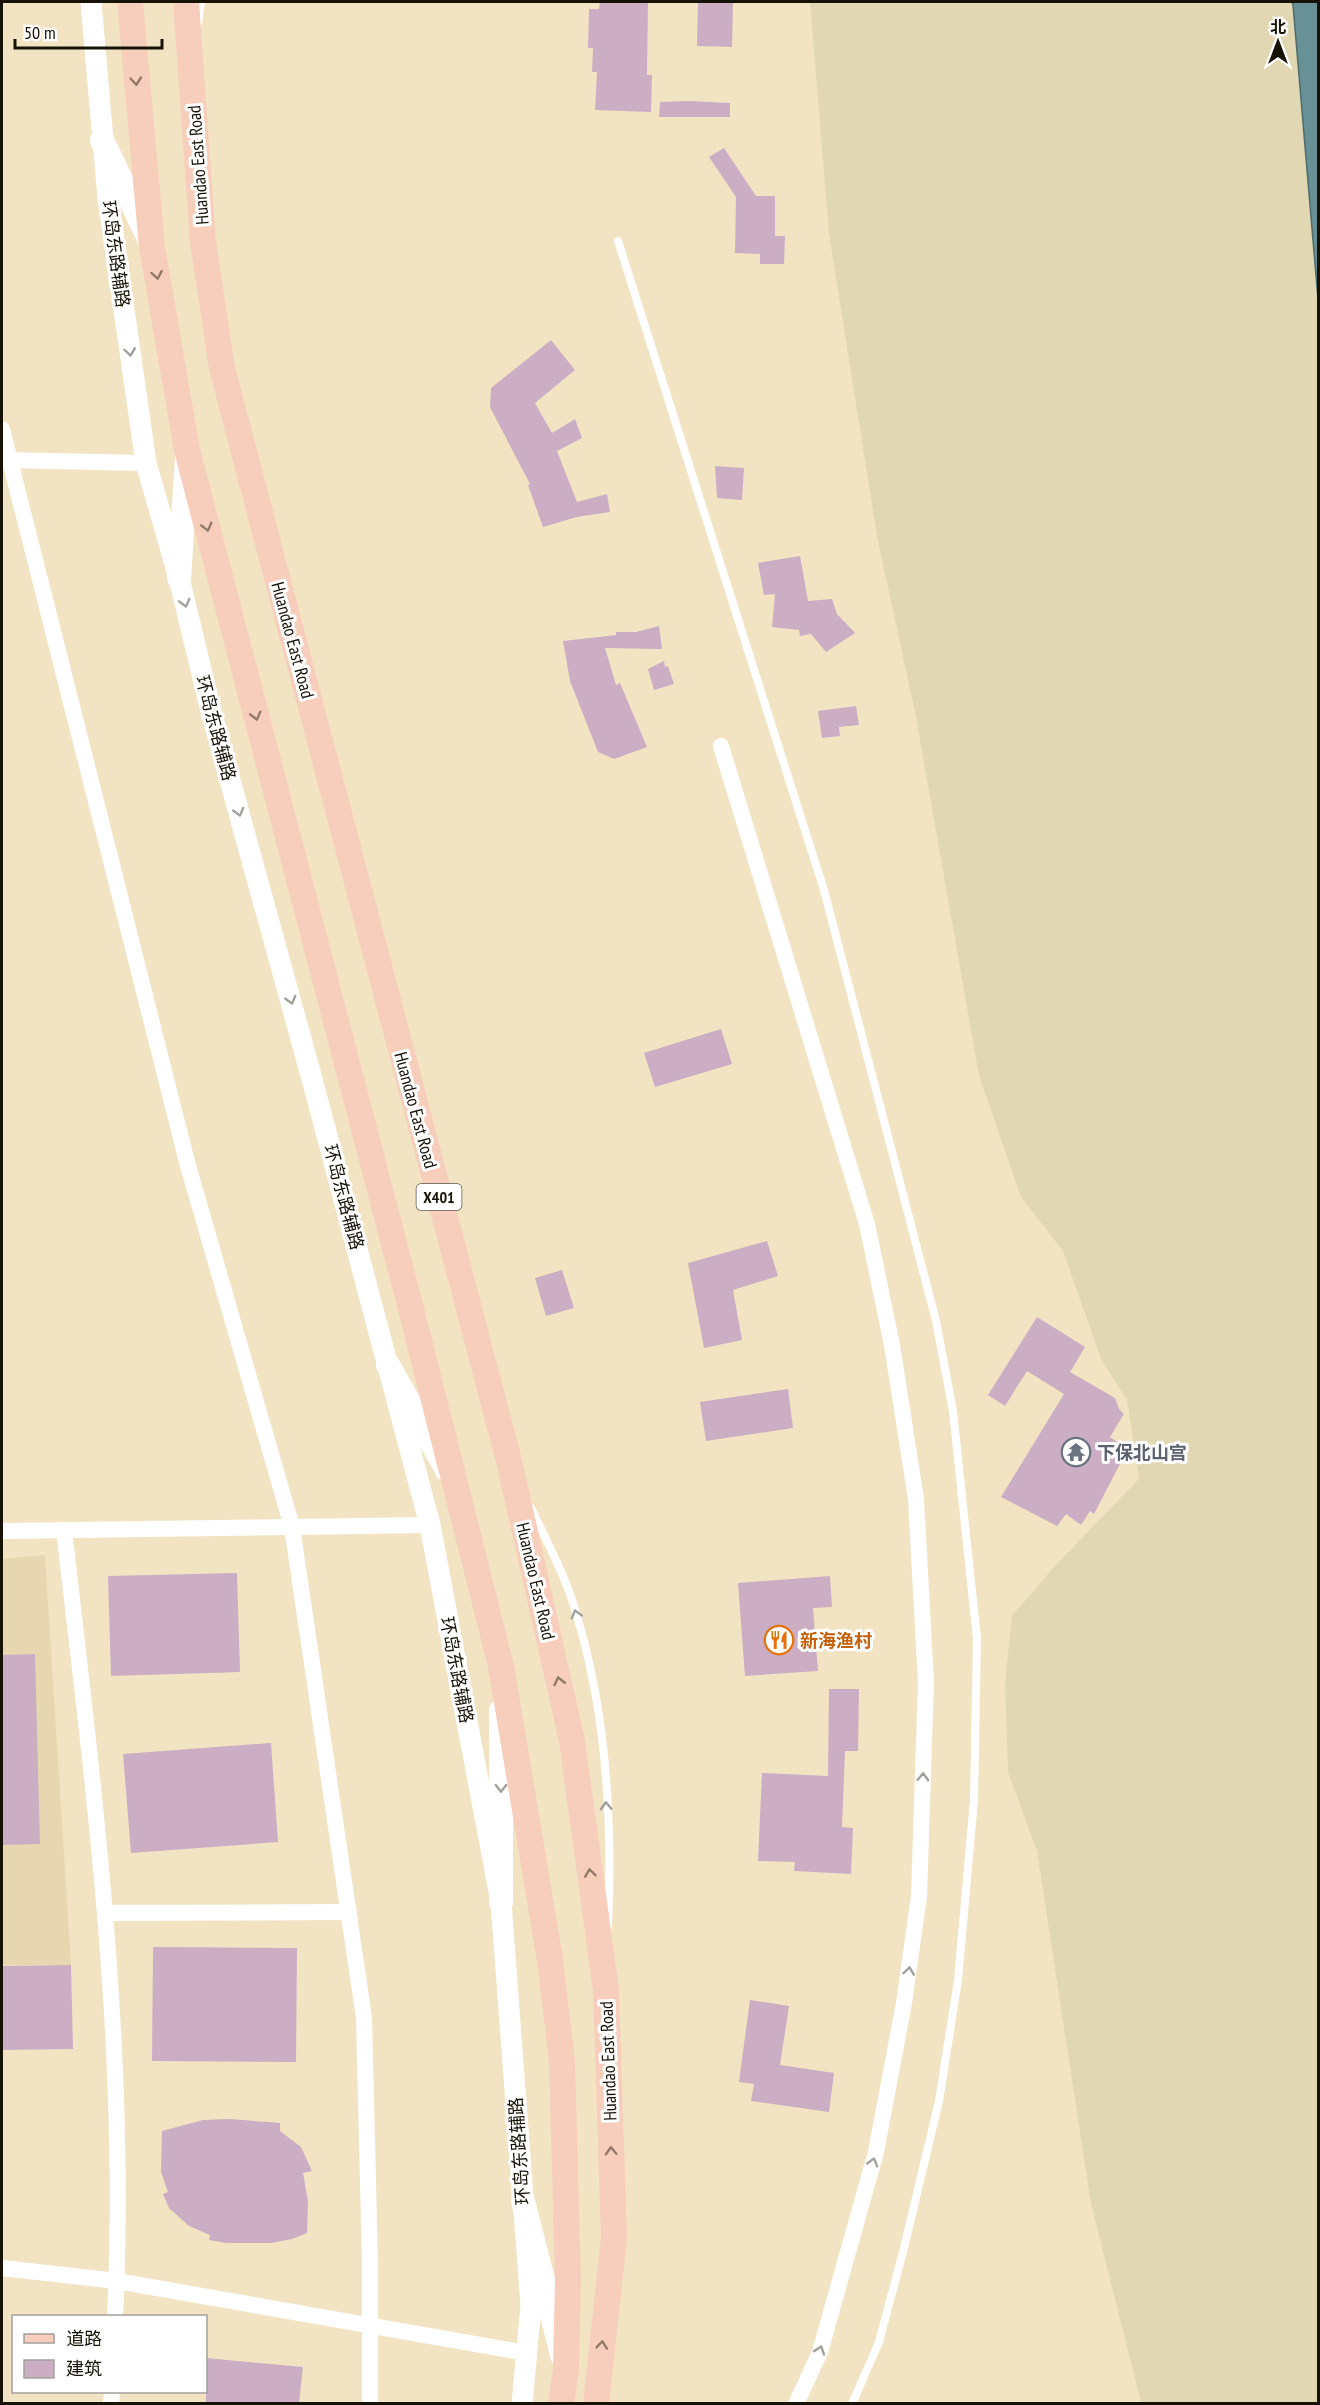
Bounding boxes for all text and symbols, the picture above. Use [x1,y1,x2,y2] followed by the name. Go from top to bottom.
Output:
[15,12,162,50] scale bar
[1248,12,1308,72] north arrow
[1270,17,1286,37] text: 北
[24,21,56,44] text: 50 m
[129,76,142,85] one-way arrow
[182,105,214,225] street label: Huandao East Road
[97,199,135,309] street label: 环岛东路辅路
[150,269,163,279] one-way arrow
[123,347,135,356] one-way arrow
[200,522,213,532] one-way arrow
[266,579,320,701] street label: Huandao East Road
[177,598,190,608] one-way arrow
[191,673,241,783] street label: 环岛东路辅路
[249,710,261,721] one-way arrow
[232,806,244,817] one-way arrow
[284,994,296,1005] one-way arrow
[389,1049,443,1171] street label: Huandao East Road
[319,1142,369,1252] street label: 环岛东路辅路
[416,1184,462,1210] road number: X401
[1060,1436,1092,1468] temple icon: 下保北山宫
[1097,1441,1187,1464] place label: 下保北山宫
[511,1520,561,1642] street label: Huandao East Road
[571,1609,583,1620] one-way arrow
[435,1615,479,1725] street label: 环岛东路辅路
[763,1624,795,1656] restaurant icon: 新海渔村
[800,1629,872,1652] place label: 新海渔村
[553,1676,566,1686] one-way arrow
[917,1772,930,1781] one-way arrow
[495,1783,507,1792] one-way arrow
[599,1801,612,1810] one-way arrow
[585,1868,597,1878] one-way arrow
[902,1966,914,1976] one-way arrow
[594,2001,622,2121] street label: Huandao East Road
[504,2096,534,2206] street label: 环岛东路辅路
[605,2146,617,2155] one-way arrow
[865,2158,878,2168] one-way arrow
[12,2315,207,2393] legend
[66,2327,102,2350] text: 道路
[596,2341,608,2350] one-way arrow
[812,2345,825,2356] one-way arrow
[66,2357,102,2380] text: 建筑

